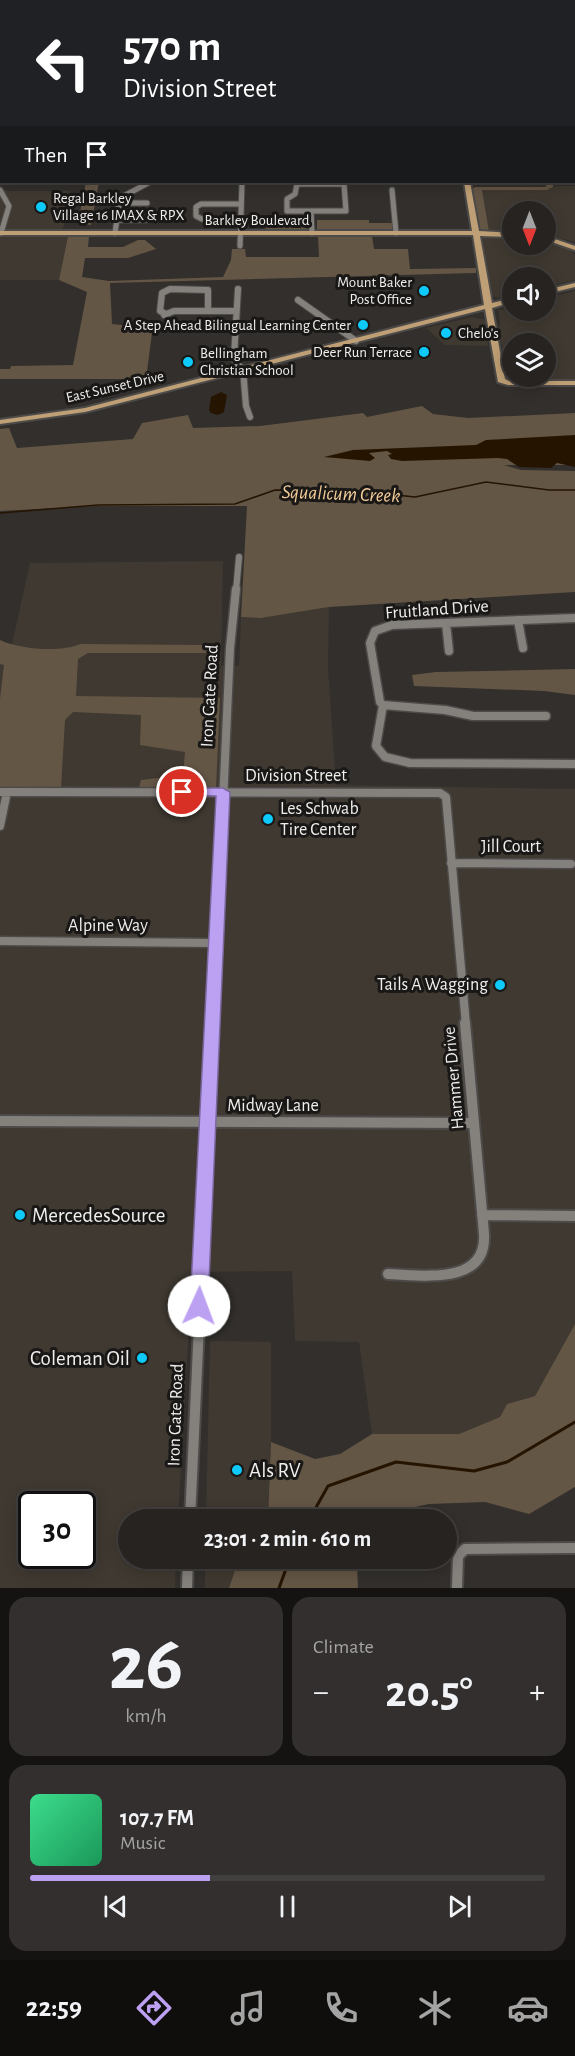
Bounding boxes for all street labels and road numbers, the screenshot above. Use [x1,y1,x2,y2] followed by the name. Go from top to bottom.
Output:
[204,213,310,228] street label: Barkley Boulevard
[65,368,165,406] street label: East Sunset Drive
[385,597,489,623] street label: Fruitland Drive
[198,644,222,748] street label: Iron Gate Road
[245,767,347,785] street label: Division Street
[481,838,541,856] street label: Jill Court
[68,917,148,935] street label: Alpine Way
[441,1026,467,1130] street label: Hammer Drive
[227,1097,319,1115] street label: Midway Lane
[165,1363,187,1467] street label: Iron Gate Road

